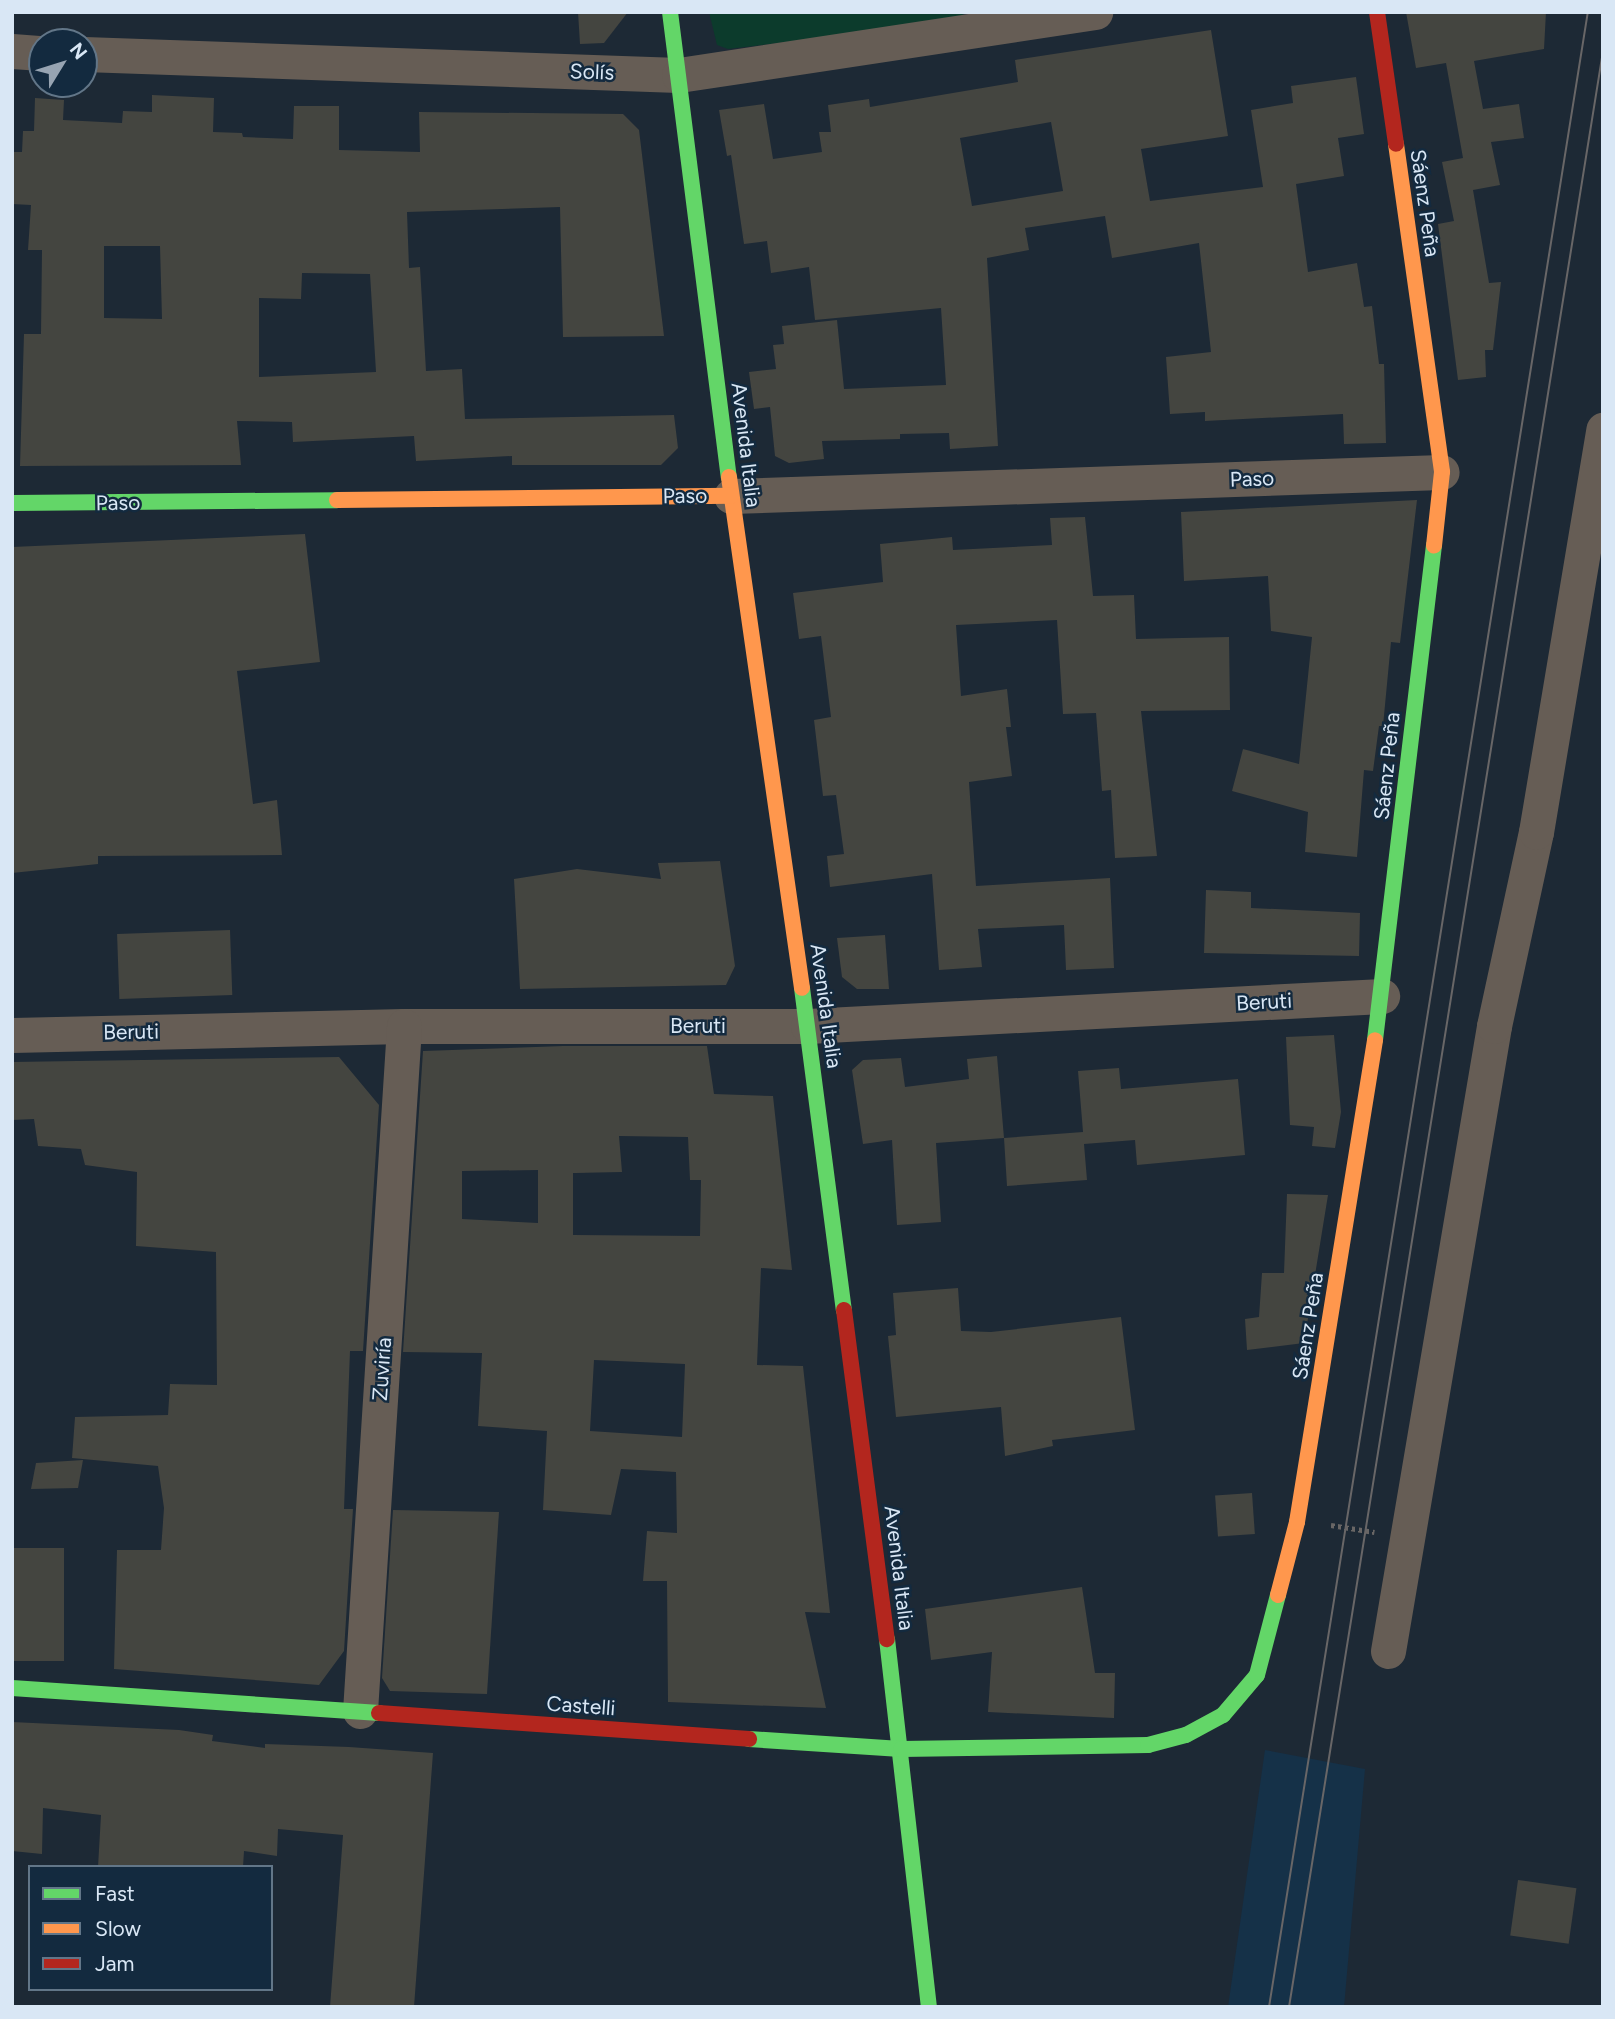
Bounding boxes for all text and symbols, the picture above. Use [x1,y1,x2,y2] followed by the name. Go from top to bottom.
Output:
[28,28,98,98] north arrow
[65,38,92,64] text: N
[569,59,615,85] street label: Solís
[1405,148,1445,258] street label: Sáenz Peña
[726,381,766,509] street label: Avenida Italia
[1229,466,1275,492] street label: Paso
[662,483,708,509] street label: Paso
[95,490,141,516] street label: Paso
[1369,711,1405,821] street label: Sáenz Peña
[805,942,847,1070] street label: Avenida Italia
[1235,988,1293,1016] street label: Beruti
[670,1013,726,1039] street label: Beruti
[103,1019,159,1045] street label: Beruti
[1287,1271,1329,1381] street label: Sáenz Peña
[367,1336,397,1402] street label: Zuviría
[879,1504,919,1632] street label: Avenida Italia
[546,1691,616,1721] street label: Castelli
[28,1865,273,1991] legend
[95,1881,135,1906] text: Fast
[95,1916,141,1941] text: Slow
[95,1951,134,1976] text: Jam

